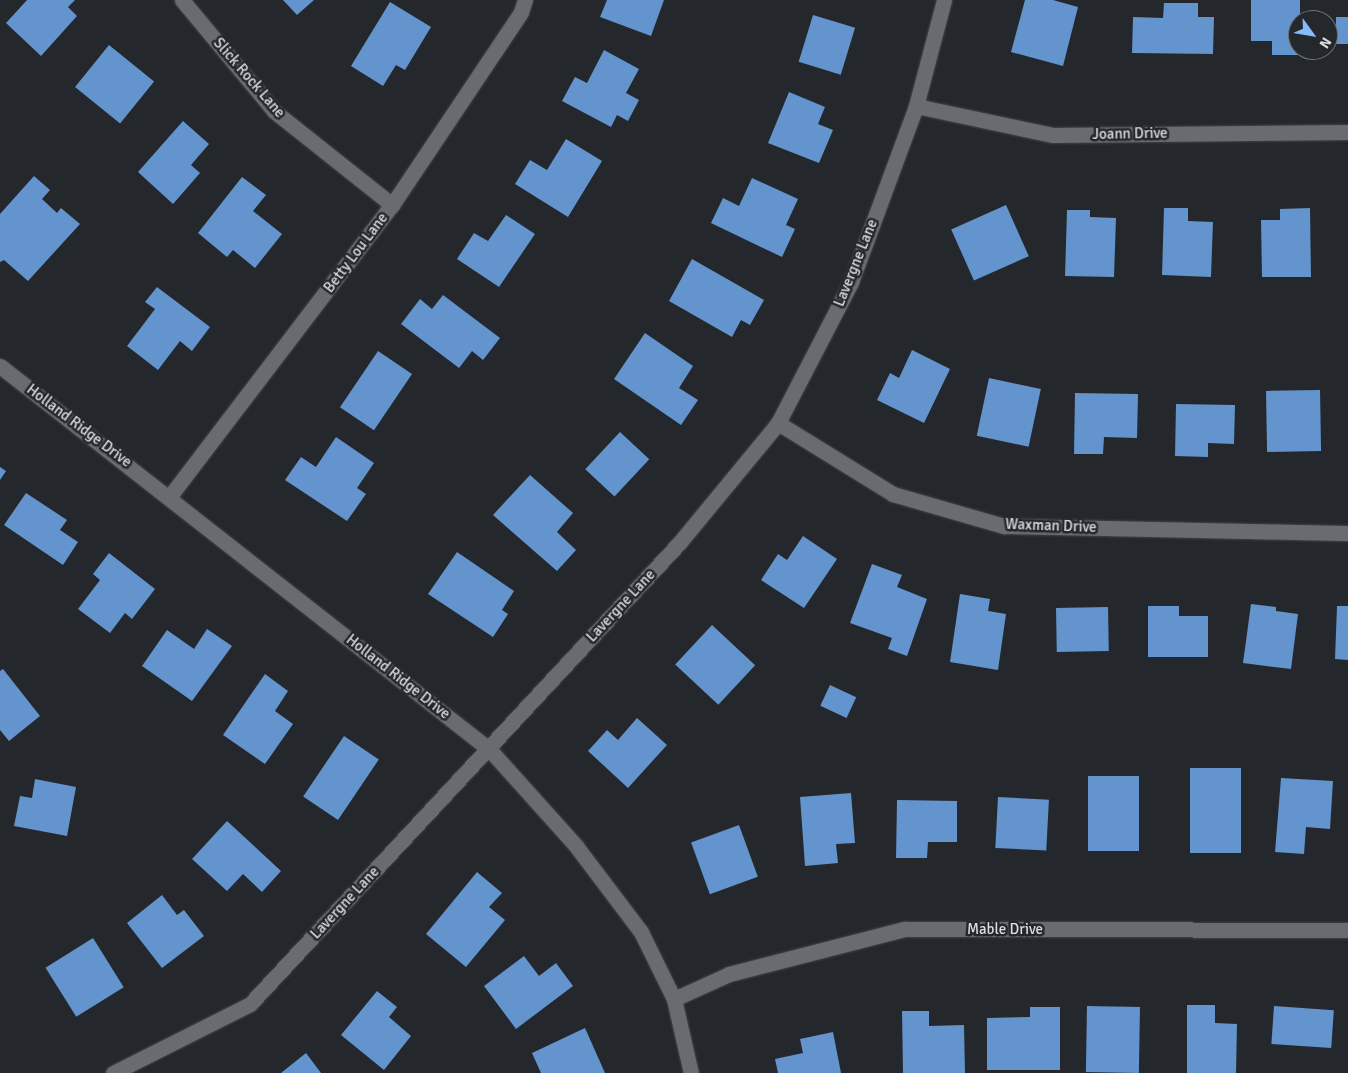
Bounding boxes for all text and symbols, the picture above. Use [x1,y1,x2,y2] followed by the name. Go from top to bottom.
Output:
[1288,10,1338,60] north arrow
[209,34,289,122] street label: Slick Rock Lane
[1316,34,1335,51] text: N
[1092,124,1168,144] street label: Joann Drive
[320,210,392,296] street label: Betty Lou Lane
[830,217,882,309] street label: Lavergne Lane
[23,381,135,471] street label: Holland Ridge Drive
[1005,515,1097,537] street label: Waxman Drive
[583,566,659,646] street label: Lavergne Lane
[342,631,454,723] street label: Holland Ridge Drive
[307,863,383,943] street label: Lavergne Lane
[967,921,1043,939] street label: Mable Drive

